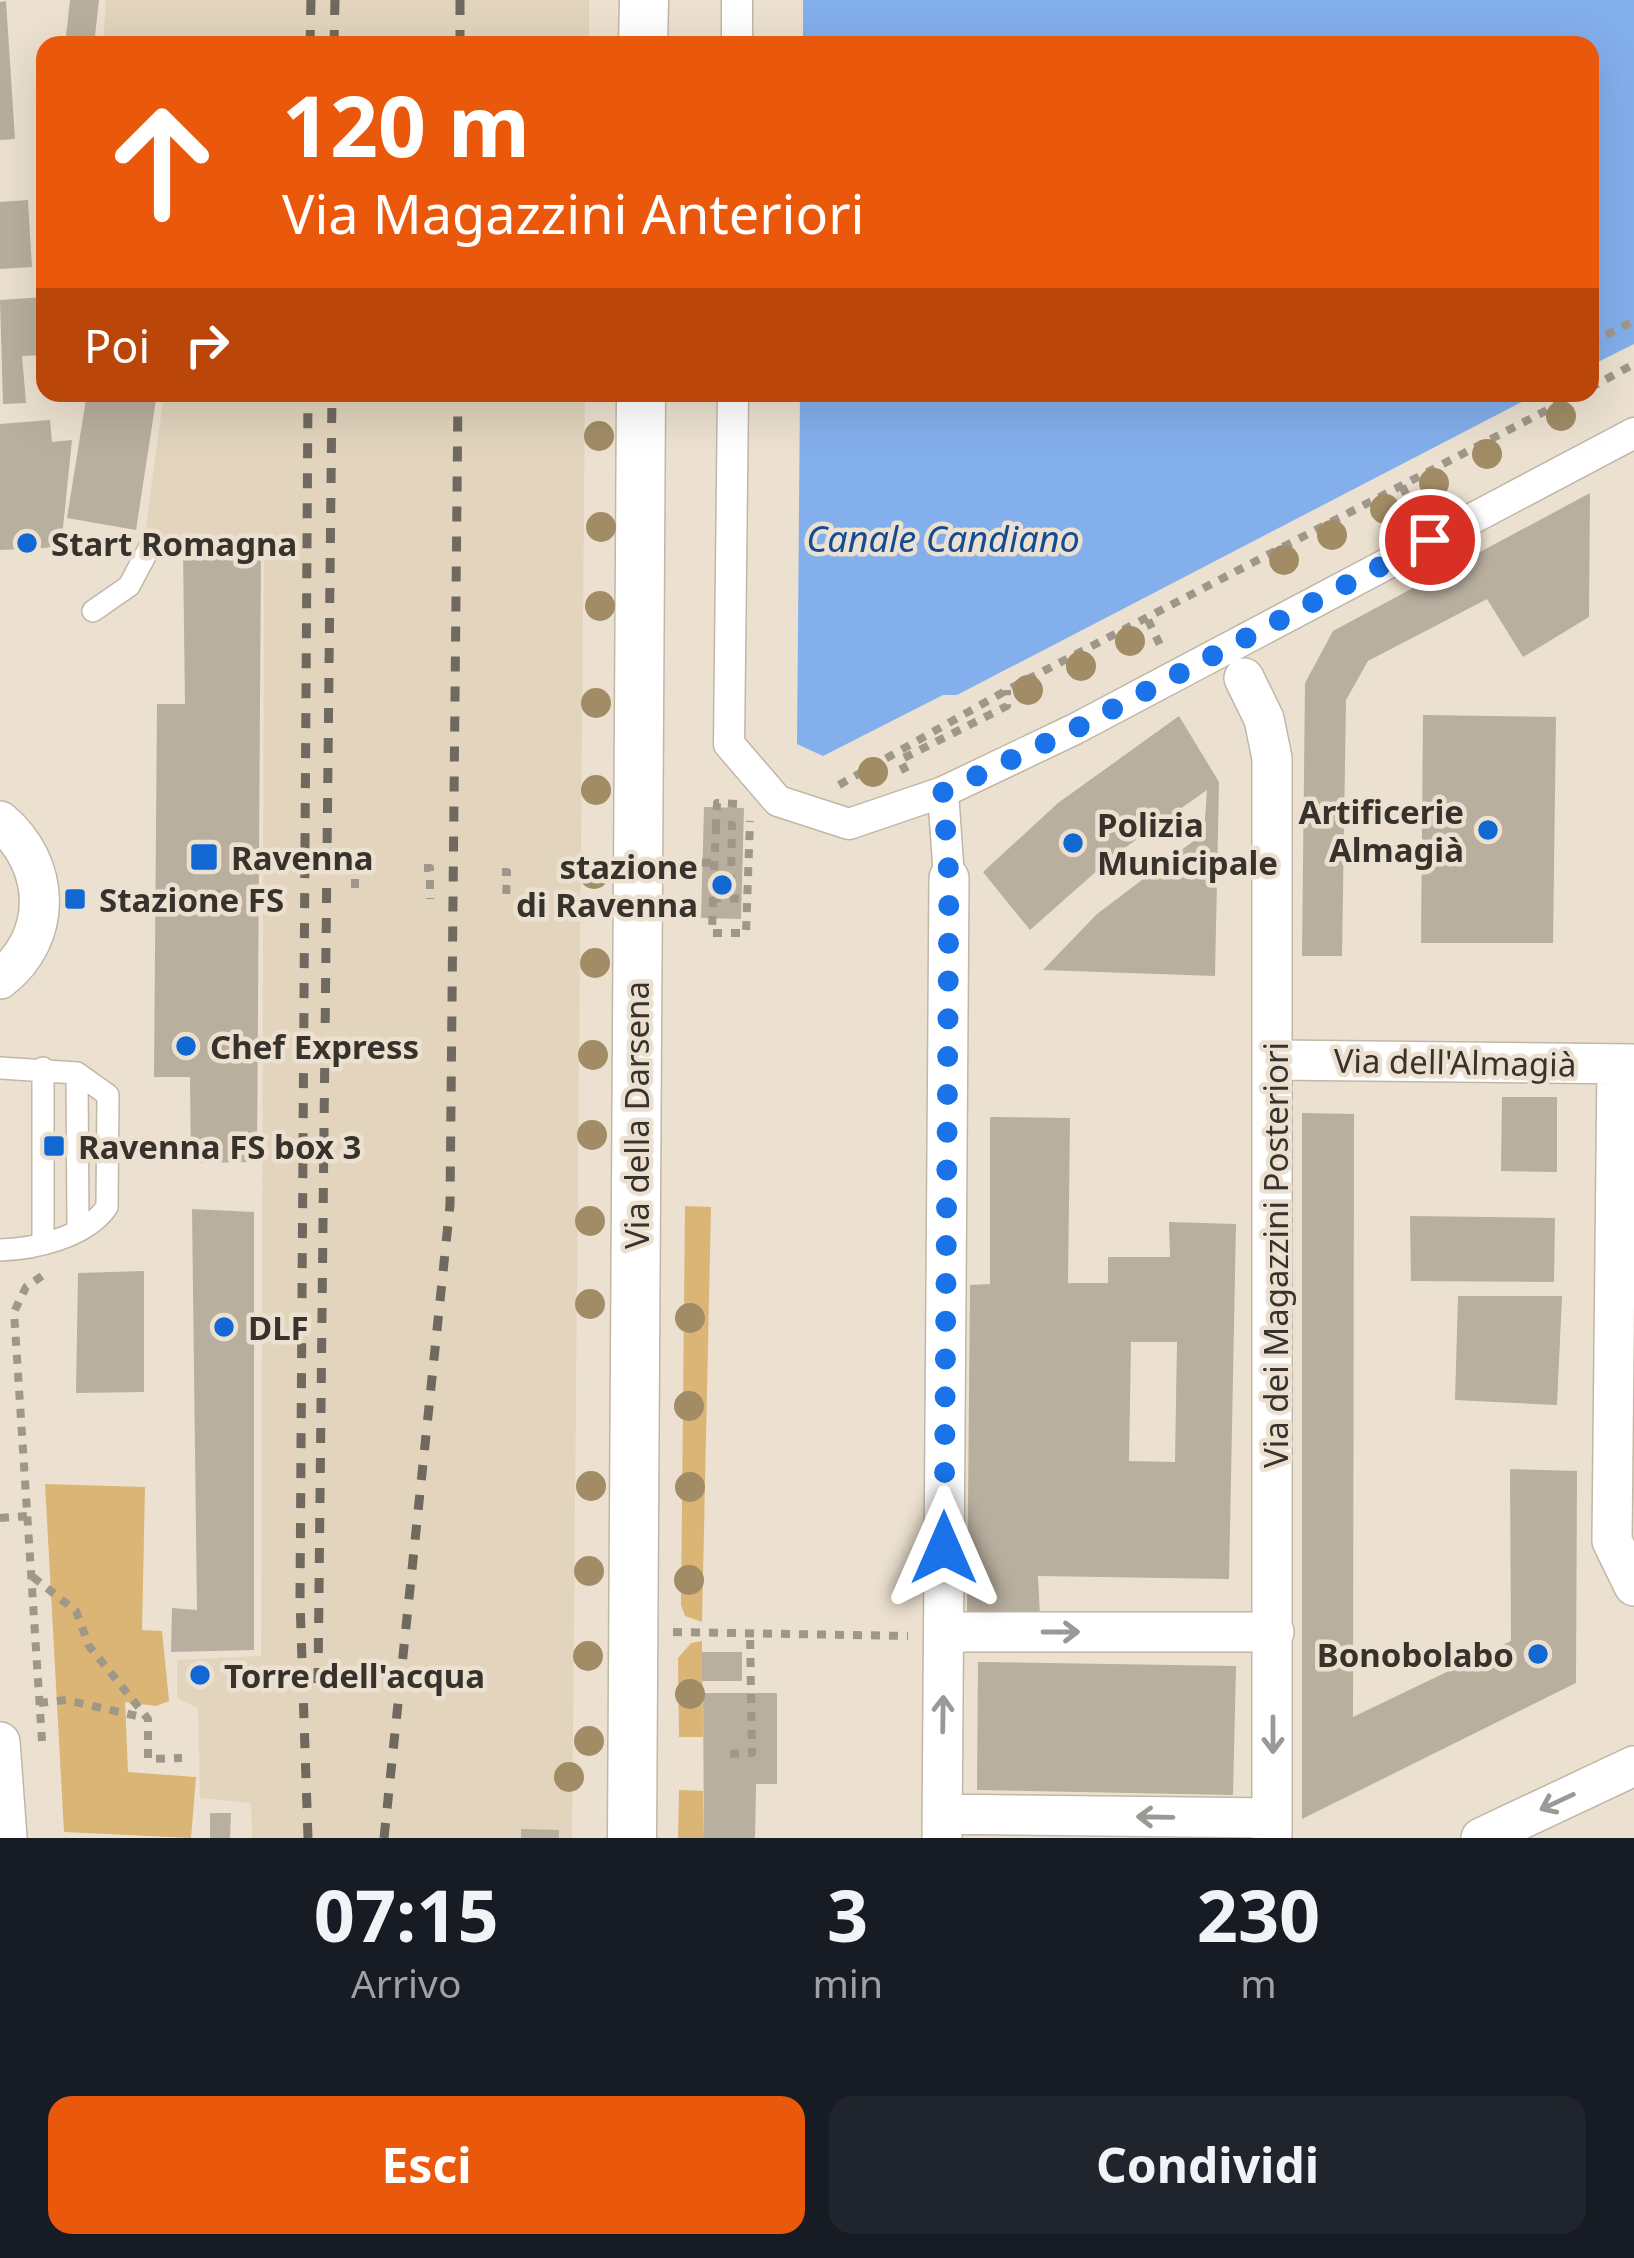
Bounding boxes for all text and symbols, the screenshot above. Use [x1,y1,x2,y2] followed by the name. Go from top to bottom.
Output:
[282,67,530,182] text: 120 m
[84,84,240,240] icon: ahead
[282,176,864,250] text: Via Magazzini Anteriori
[174,312,240,378] icon: right
[84,315,150,376] text: Poi
[1379,489,1481,591] pin
[1397,507,1463,573] icon: arrive
[806,514,1080,563] water label: Canale Candiano
[51,521,297,566] place label: Start Romagna
[14,530,40,556] marker: Start Romagna
[1299,789,1464,872] place label: Artificerie Almagià
[1097,802,1278,885] place label: Polizia Municipale
[1475,817,1501,843] marker: Artificerie Almagià
[1060,830,1086,856] marker: Polizia Municipale
[231,835,374,880] place label: Ravenna
[188,841,220,873] marker: Ravenna
[516,844,698,927] place label: stazione di Ravenna
[709,872,735,898] marker: stazione di Ravenna
[99,877,284,922] place label: Stazione FS
[62,886,88,912] marker: Stazione FS
[614,981,659,1249] street label: Via della Darsena
[210,1024,419,1069] place label: Chef Express
[173,1033,199,1059] marker: Chef Express
[1333,1037,1577,1087] street label: Via dell'Almagià
[1253,1042,1298,1468] street label: Via dei Magazzini Posteriori
[78,1124,361,1169] place label: Ravenna FS box 3
[41,1133,67,1159] marker: Ravenna FS box 3
[248,1305,309,1350] place label: DLF
[211,1314,237,1340] marker: DLF
[881,1485,1007,1611] position arrow
[1041,1621,1080,1643] one-way arrow
[1317,1632,1514,1677] place label: Bonobolabo
[1525,1641,1551,1667] marker: Bonobolabo
[224,1653,485,1698] place label: Torre dell'acqua
[187,1662,213,1688] marker: Torre dell'acqua
[931,1695,954,1734] one-way arrow
[1262,1715,1284,1754] one-way arrow
[1540,1792,1576,1814] one-way arrow
[1136,1805,1175,1828] one-way arrow
[314,1865,499,1963] text: 07:15
[827,1865,868,1963] text: 3
[1197,1865,1320,1963] text: 230
[351,1956,461,2009] text: Arrivo
[812,1956,883,2009] text: min
[1240,1956,1277,2009] text: m
[48,2096,805,2234] button: Esci
[829,2096,1586,2234] button: Condividi

